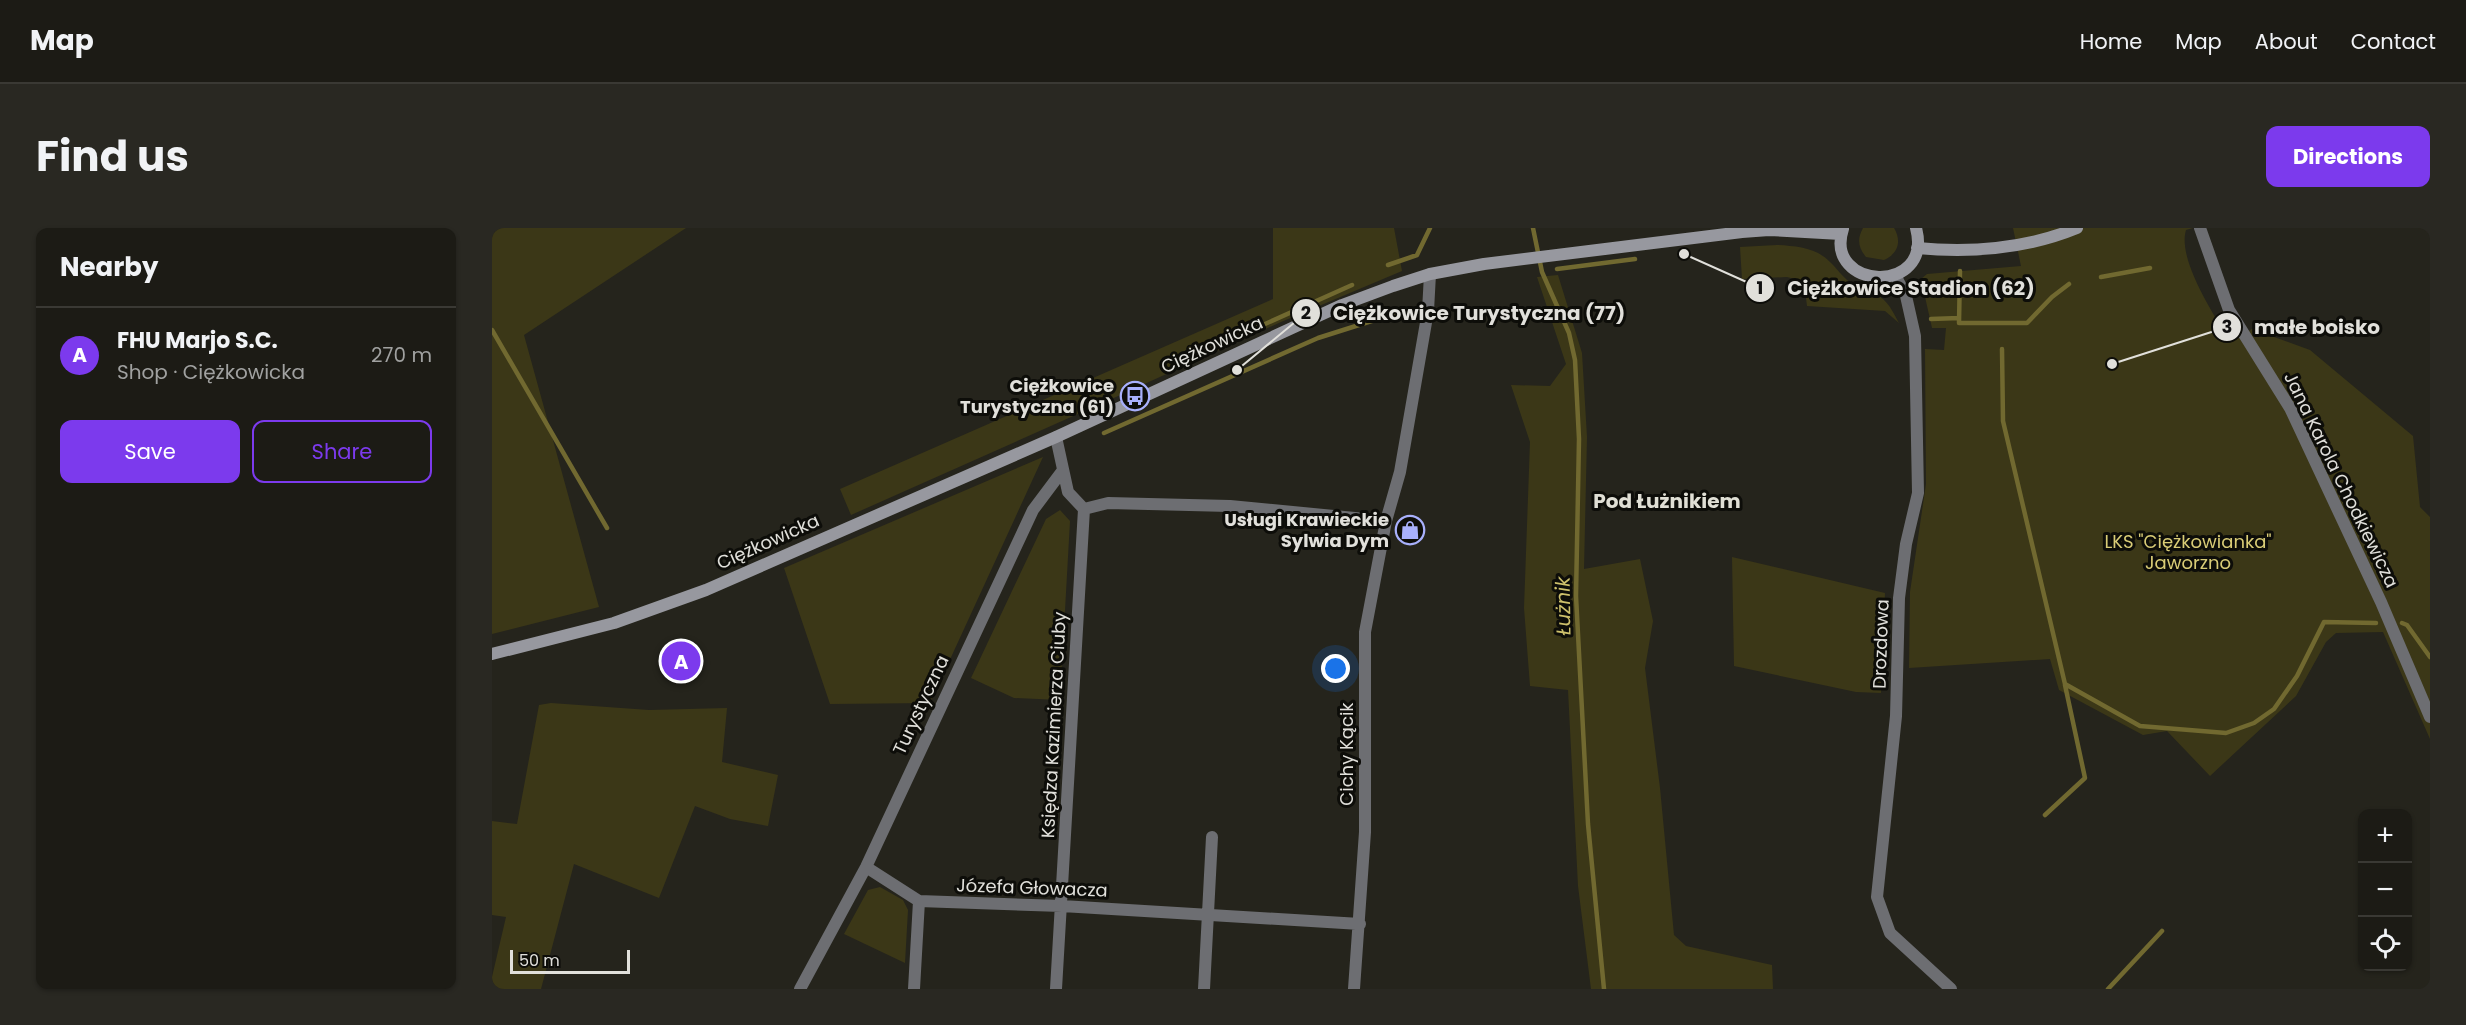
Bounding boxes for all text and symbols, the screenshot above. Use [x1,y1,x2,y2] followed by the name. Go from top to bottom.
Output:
[30,21,94,60] text: Map
[2080,27,2142,56] text: Home
[2175,27,2222,56] text: Map
[2255,27,2318,56] text: About
[2351,27,2436,56] text: Contact
[2266,126,2430,187] button: Directions
[36,127,189,186] text: Find us
[60,249,158,285] text: Nearby
[1745,269,2047,307] callout: Ciężkowice Stadion (62)
[1787,274,2035,302] text: Ciężkowice Stadion (62)
[1757,275,1763,300] text: 1
[1291,294,1637,332] callout: Ciężkowice Turystyczna (77)
[1333,299,1625,327] text: Ciężkowice Turystyczna (77)
[1301,300,1311,325] text: 2
[2212,308,2392,346] callout: małe boisko
[1157,310,1267,379] street label: Ciężkowicka
[2254,313,2380,341] text: małe boisko
[2222,314,2232,339] text: 3
[117,325,278,356] text: FHU Marjo S.C.
[72,341,87,369] text: A
[371,341,432,369] text: 270 m
[117,358,305,386] text: Shop · Ciężkowicka
[2278,368,2405,592] street label: Jana Karola Chodkiewicza
[960,373,1114,419] place label: Ciężkowice Turystyczna (61)
[1119,380,1151,412] bus stop icon: Ciężkowice Turystyczna (61)
[60,420,240,483] button: Save
[252,420,432,483] button: Share
[1593,487,1741,515] district label: Pod Łużnikiem
[1224,507,1389,553] place label: Usługi Krawieckie Sylwia Dym
[712,508,823,575] street label: Ciężkowicka
[1394,514,1426,546] shop icon: Usługi Krawieckie Sylwia Dym
[2104,529,2272,575] park label: LKS "Ciężkowianka" Jaworzno
[1548,575,1578,636] water label: Łużnik
[1866,599,1895,689] street label: Drozdowa
[1035,611,1072,839] street label: Księdza Kazimierza Ciuby
[662,638,700,684] pin: A
[887,651,954,759] street label: Turystyczna
[1321,654,1350,683] your location
[1334,702,1359,806] street label: Cichy Kącik
[2358,809,2412,971] map controls
[2358,809,2412,863] button: +
[2358,863,2412,917] button: −
[956,872,1108,903] street label: Józefa Głowacza
[2358,917,2412,971] button: locate
[510,947,630,974] scale bar
[519,949,560,972] text: 50 m

